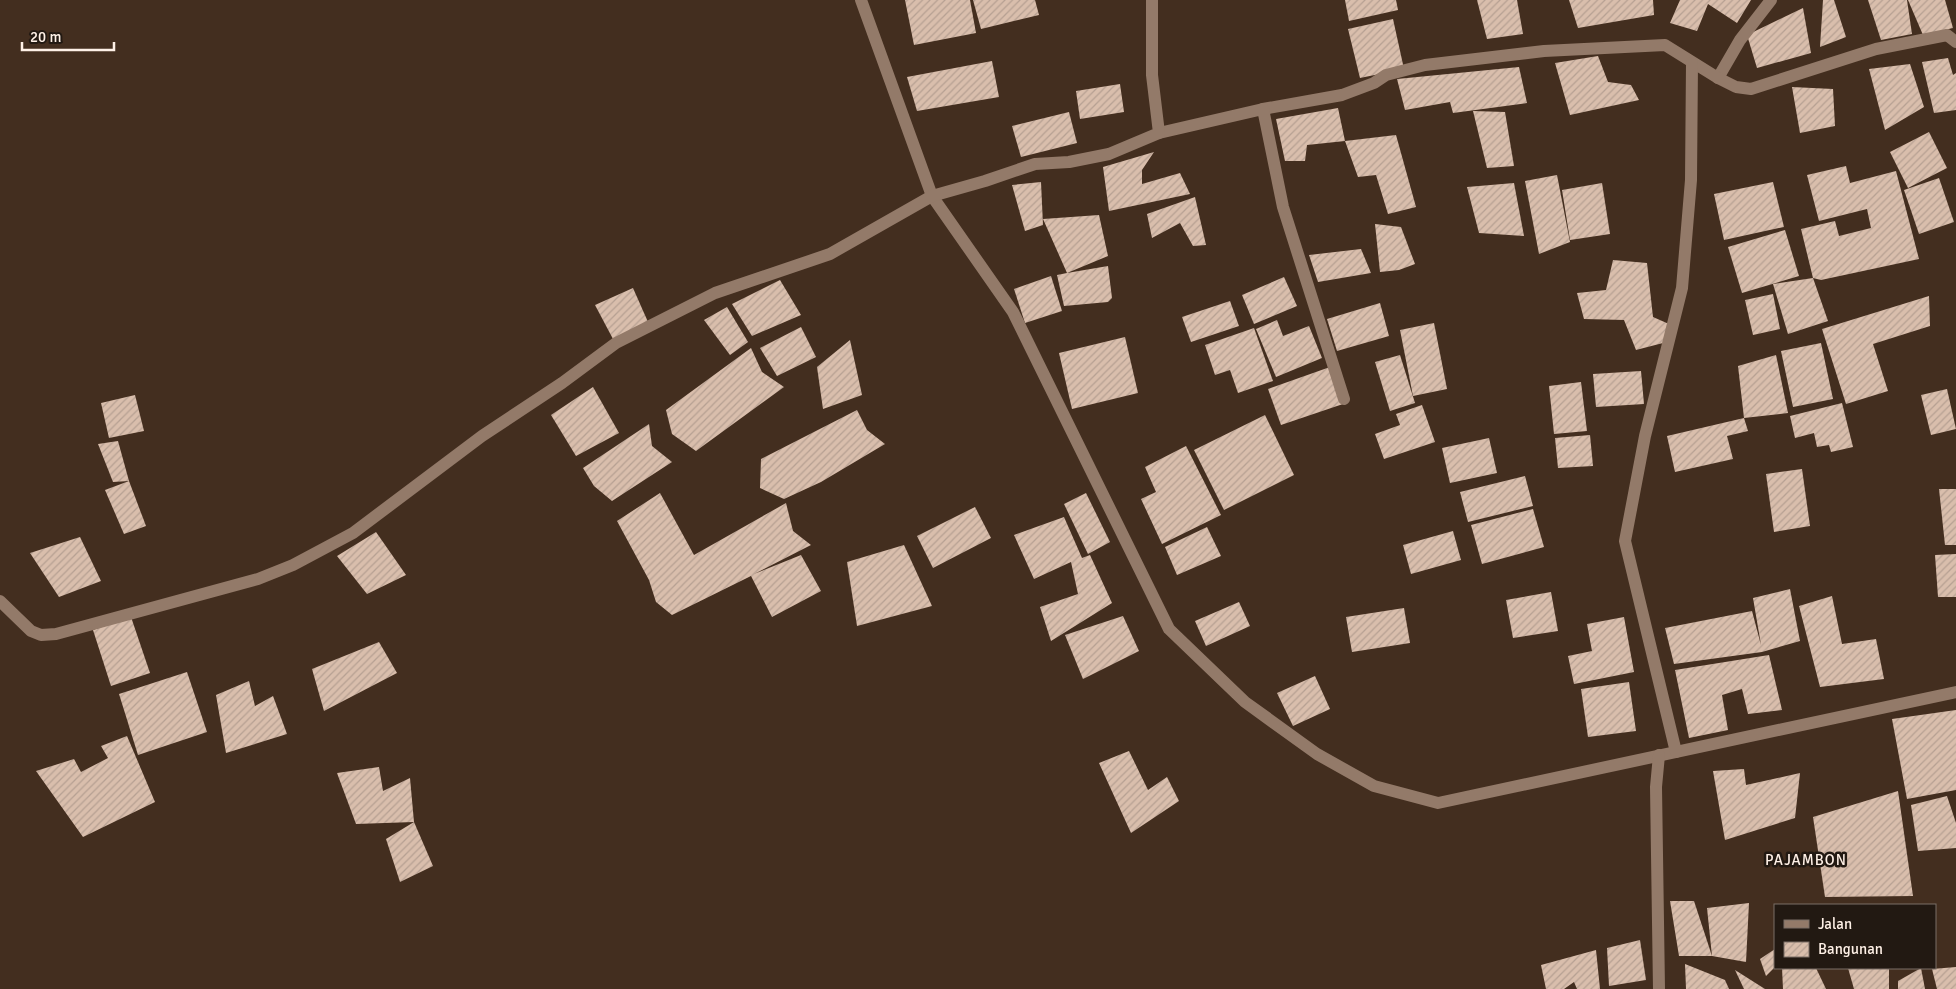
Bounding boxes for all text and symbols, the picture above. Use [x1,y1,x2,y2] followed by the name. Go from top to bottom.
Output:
[22,20,115,52] scale bar
[30,28,61,46] text: 20 m
[1765,851,1847,869] district label: PAJAMBON
[1774,904,1936,969] legend
[1818,915,1852,933] text: Jalan
[1818,940,1883,958] text: Bangunan

